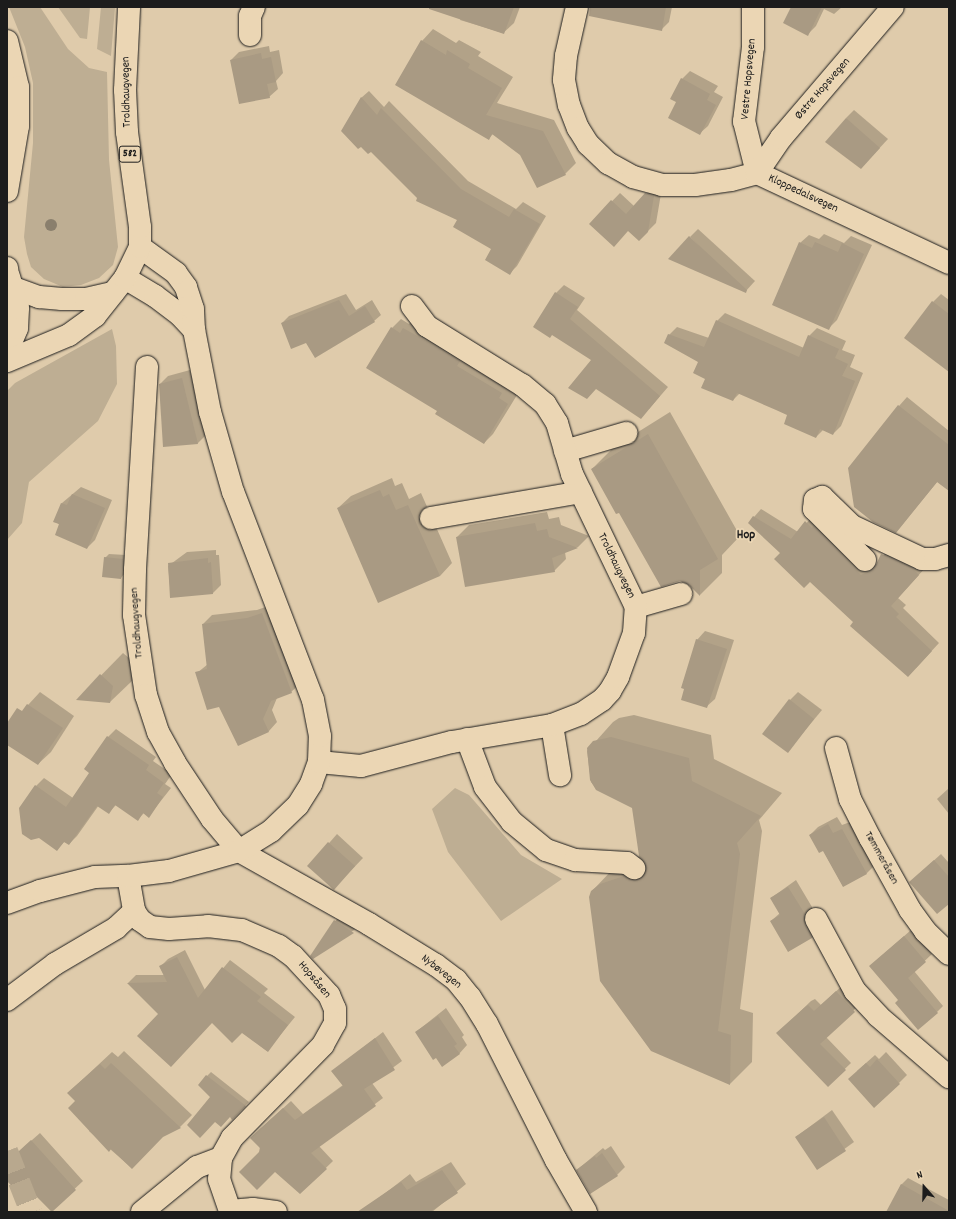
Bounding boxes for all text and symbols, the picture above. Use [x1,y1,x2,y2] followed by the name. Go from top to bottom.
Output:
[738,38,760,120] street label: Vestre Hopsvegen
[792,55,854,123] street label: Østre Hopsvegen
[119,56,135,128] street label: Troldhaugvegen
[118,145,142,163] road number: 582
[766,171,840,217] street label: Kloppedalsvegen
[737,528,755,544] district label: Hop
[594,531,638,601] street label: Troldhaugvegen
[127,587,147,659] street label: Troldhaugvegen
[861,829,901,887] street label: Tømmeråsen
[418,952,464,992] street label: Nybøvegen
[294,959,334,1001] street label: Hopsåsen
[904,1167,944,1207] north arrow
[915,1167,925,1184] text: N

